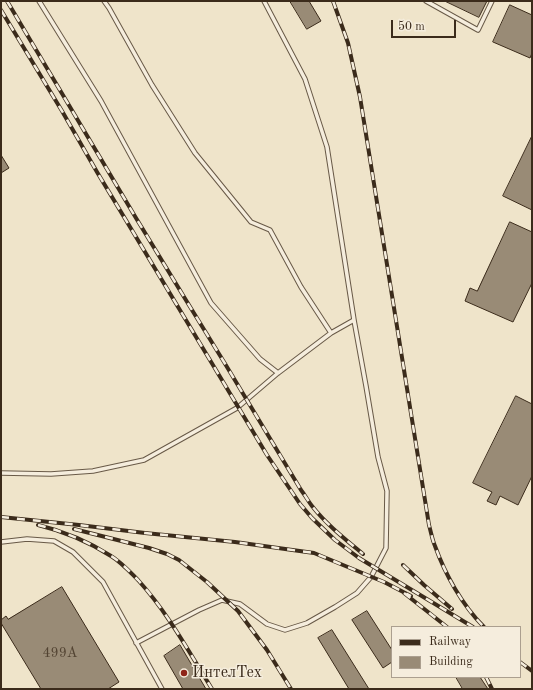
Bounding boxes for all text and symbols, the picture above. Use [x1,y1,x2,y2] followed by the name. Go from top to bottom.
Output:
[393,12,458,38] scale bar
[398,21,425,33] text: 50 m
[391,626,521,678] legend
[429,636,471,648] text: Railway
[42,645,78,661] house number: 499А
[429,656,473,668] text: Building
[192,663,262,683] place label: ИнтелТех
[179,668,189,678] marker: ИнтелТех

